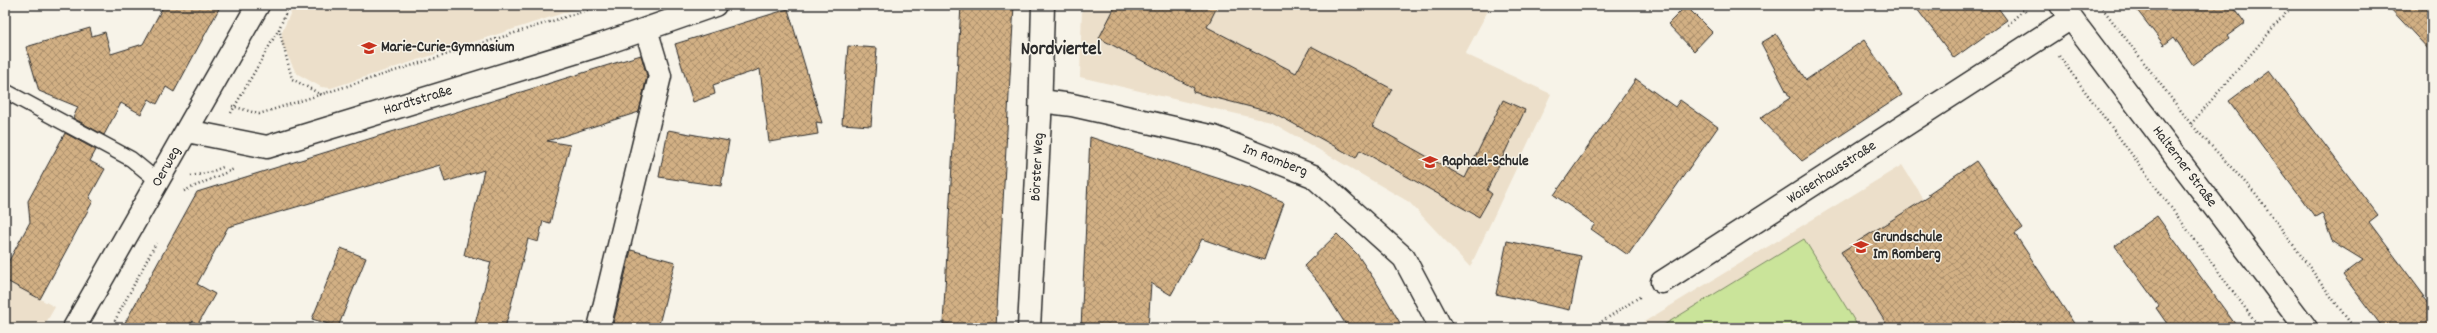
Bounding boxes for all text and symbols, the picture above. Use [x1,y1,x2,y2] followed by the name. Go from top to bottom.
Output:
[381,37,515,59] place label: Marie-Curie-Gymnasium
[1021,37,1102,64] district label: Nordviertel
[360,39,378,57] school or university icon: Marie-Curie-Gymnasium
[381,80,456,122] street label: Hardtstraße
[2146,122,2222,213] street label: Halterner Straße
[1025,132,1051,202] street label: Börster Weg
[1783,135,1882,210] street label: Waisenhausstraße
[1239,139,1311,183] street label: Im Romberg
[147,143,187,191] street label: Oerweg
[1442,151,1529,173] place label: Raphael-Schule
[1421,153,1439,171] school or university icon: Raphael-Schule
[1873,227,1943,266] place label: Grundschule Im Romberg
[1852,238,1870,256] school or university icon: Grundschule Im Romberg

